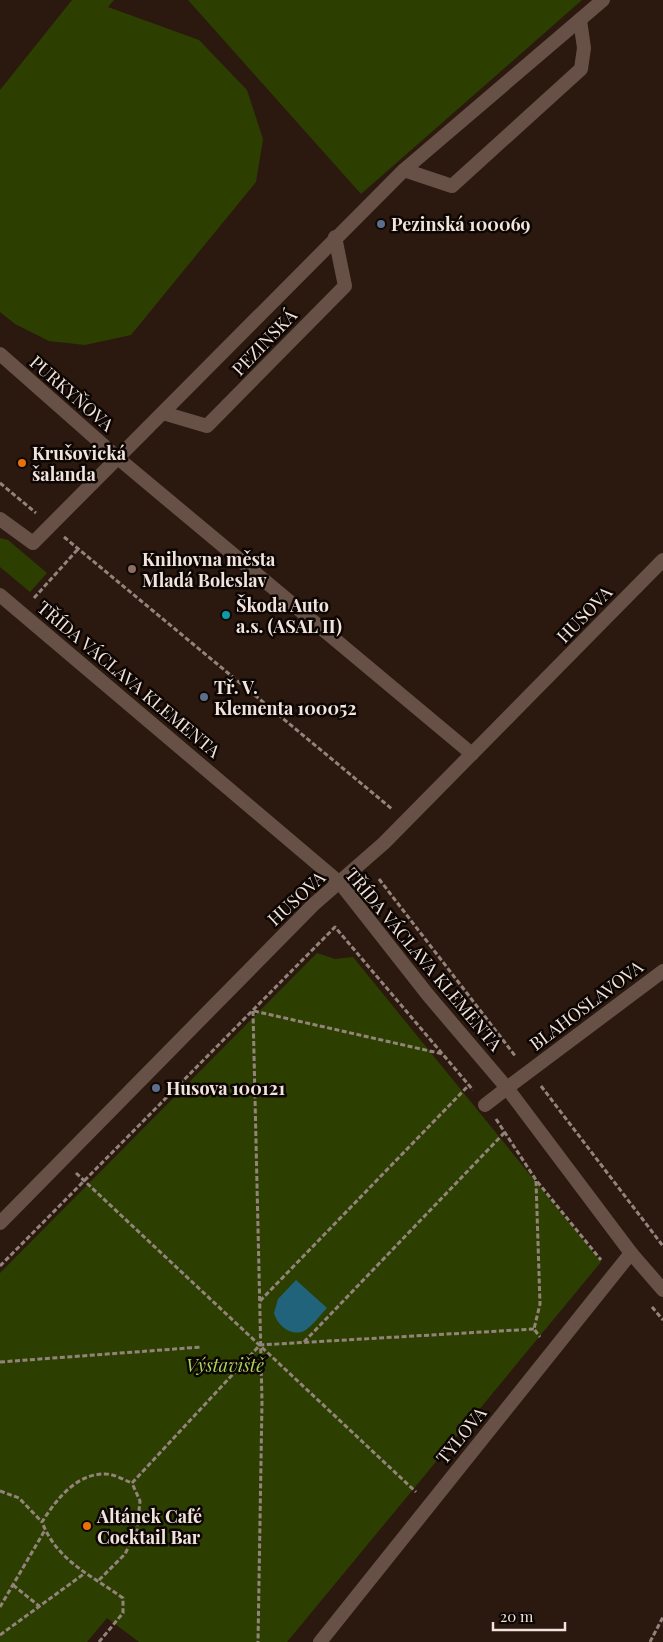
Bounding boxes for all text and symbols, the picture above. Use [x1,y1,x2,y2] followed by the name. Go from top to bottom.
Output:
[391,212,531,236] place label: Pezinská 100069
[375,218,387,230] marker: Pezinská 100069
[226,303,302,380] street label: PEZINSKÁ
[25,350,120,437] street label: PURKYŇOVA
[32,441,127,486] place label: Krušovická šalanda
[16,457,28,469] marker: Krušovická šalanda
[142,547,276,592] place label: Knihovna města Mladá Boleslav
[126,563,138,575] marker: Knihovna města Mladá Boleslav
[551,580,617,648] street label: HUSOVA
[236,593,342,638] place label: Škoda Auto a.s. (ASAL II)
[32,595,226,763] street label: TŘÍDA VÁCLAVA KLEMENTA
[220,609,232,621] marker: Škoda Auto a.s. (ASAL II)
[214,675,357,720] place label: Tř. V. Klementa 100052
[198,691,210,703] marker: Tř. V. Klementa 100052
[340,862,508,1056] street label: TŘÍDA VÁCLAVA KLEMENTA
[262,865,330,931] street label: HUSOVA
[525,954,648,1055] street label: BLAHOSLAVOVA
[166,1076,285,1100] place label: Husova 100121
[150,1082,162,1094] marker: Husova 100121
[186,1353,266,1377] park label: Výstaviště
[431,1401,492,1469] street label: TYLOVA
[96,1504,202,1549] place label: Altánek Café Cocktail Bar
[81,1520,93,1532] marker: Altánek Café Cocktail Bar
[493,1600,566,1632] scale bar
[500,1606,534,1626] text: 20 m

